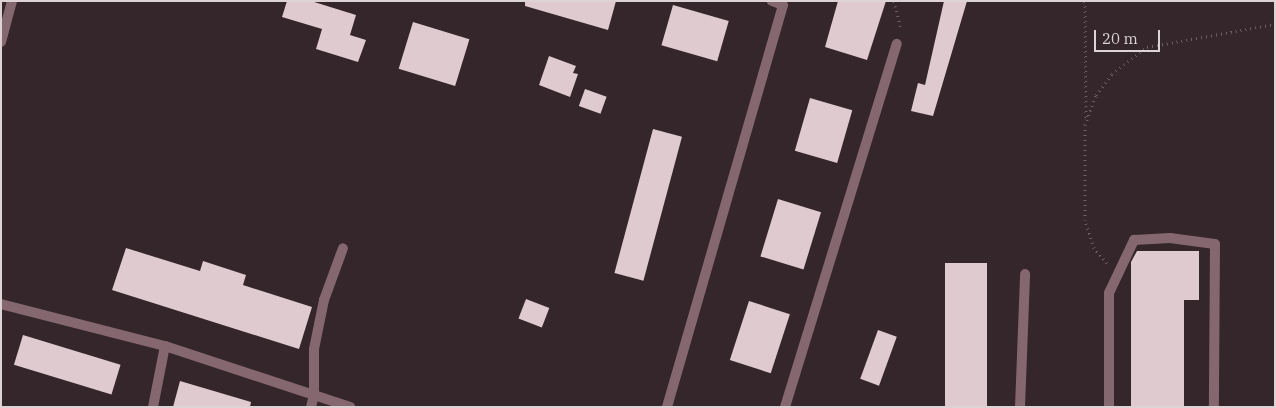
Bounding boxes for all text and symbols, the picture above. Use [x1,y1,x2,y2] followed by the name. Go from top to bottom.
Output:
[1096,20,1162,52] scale bar
[1102,29,1138,48] text: 20 m

